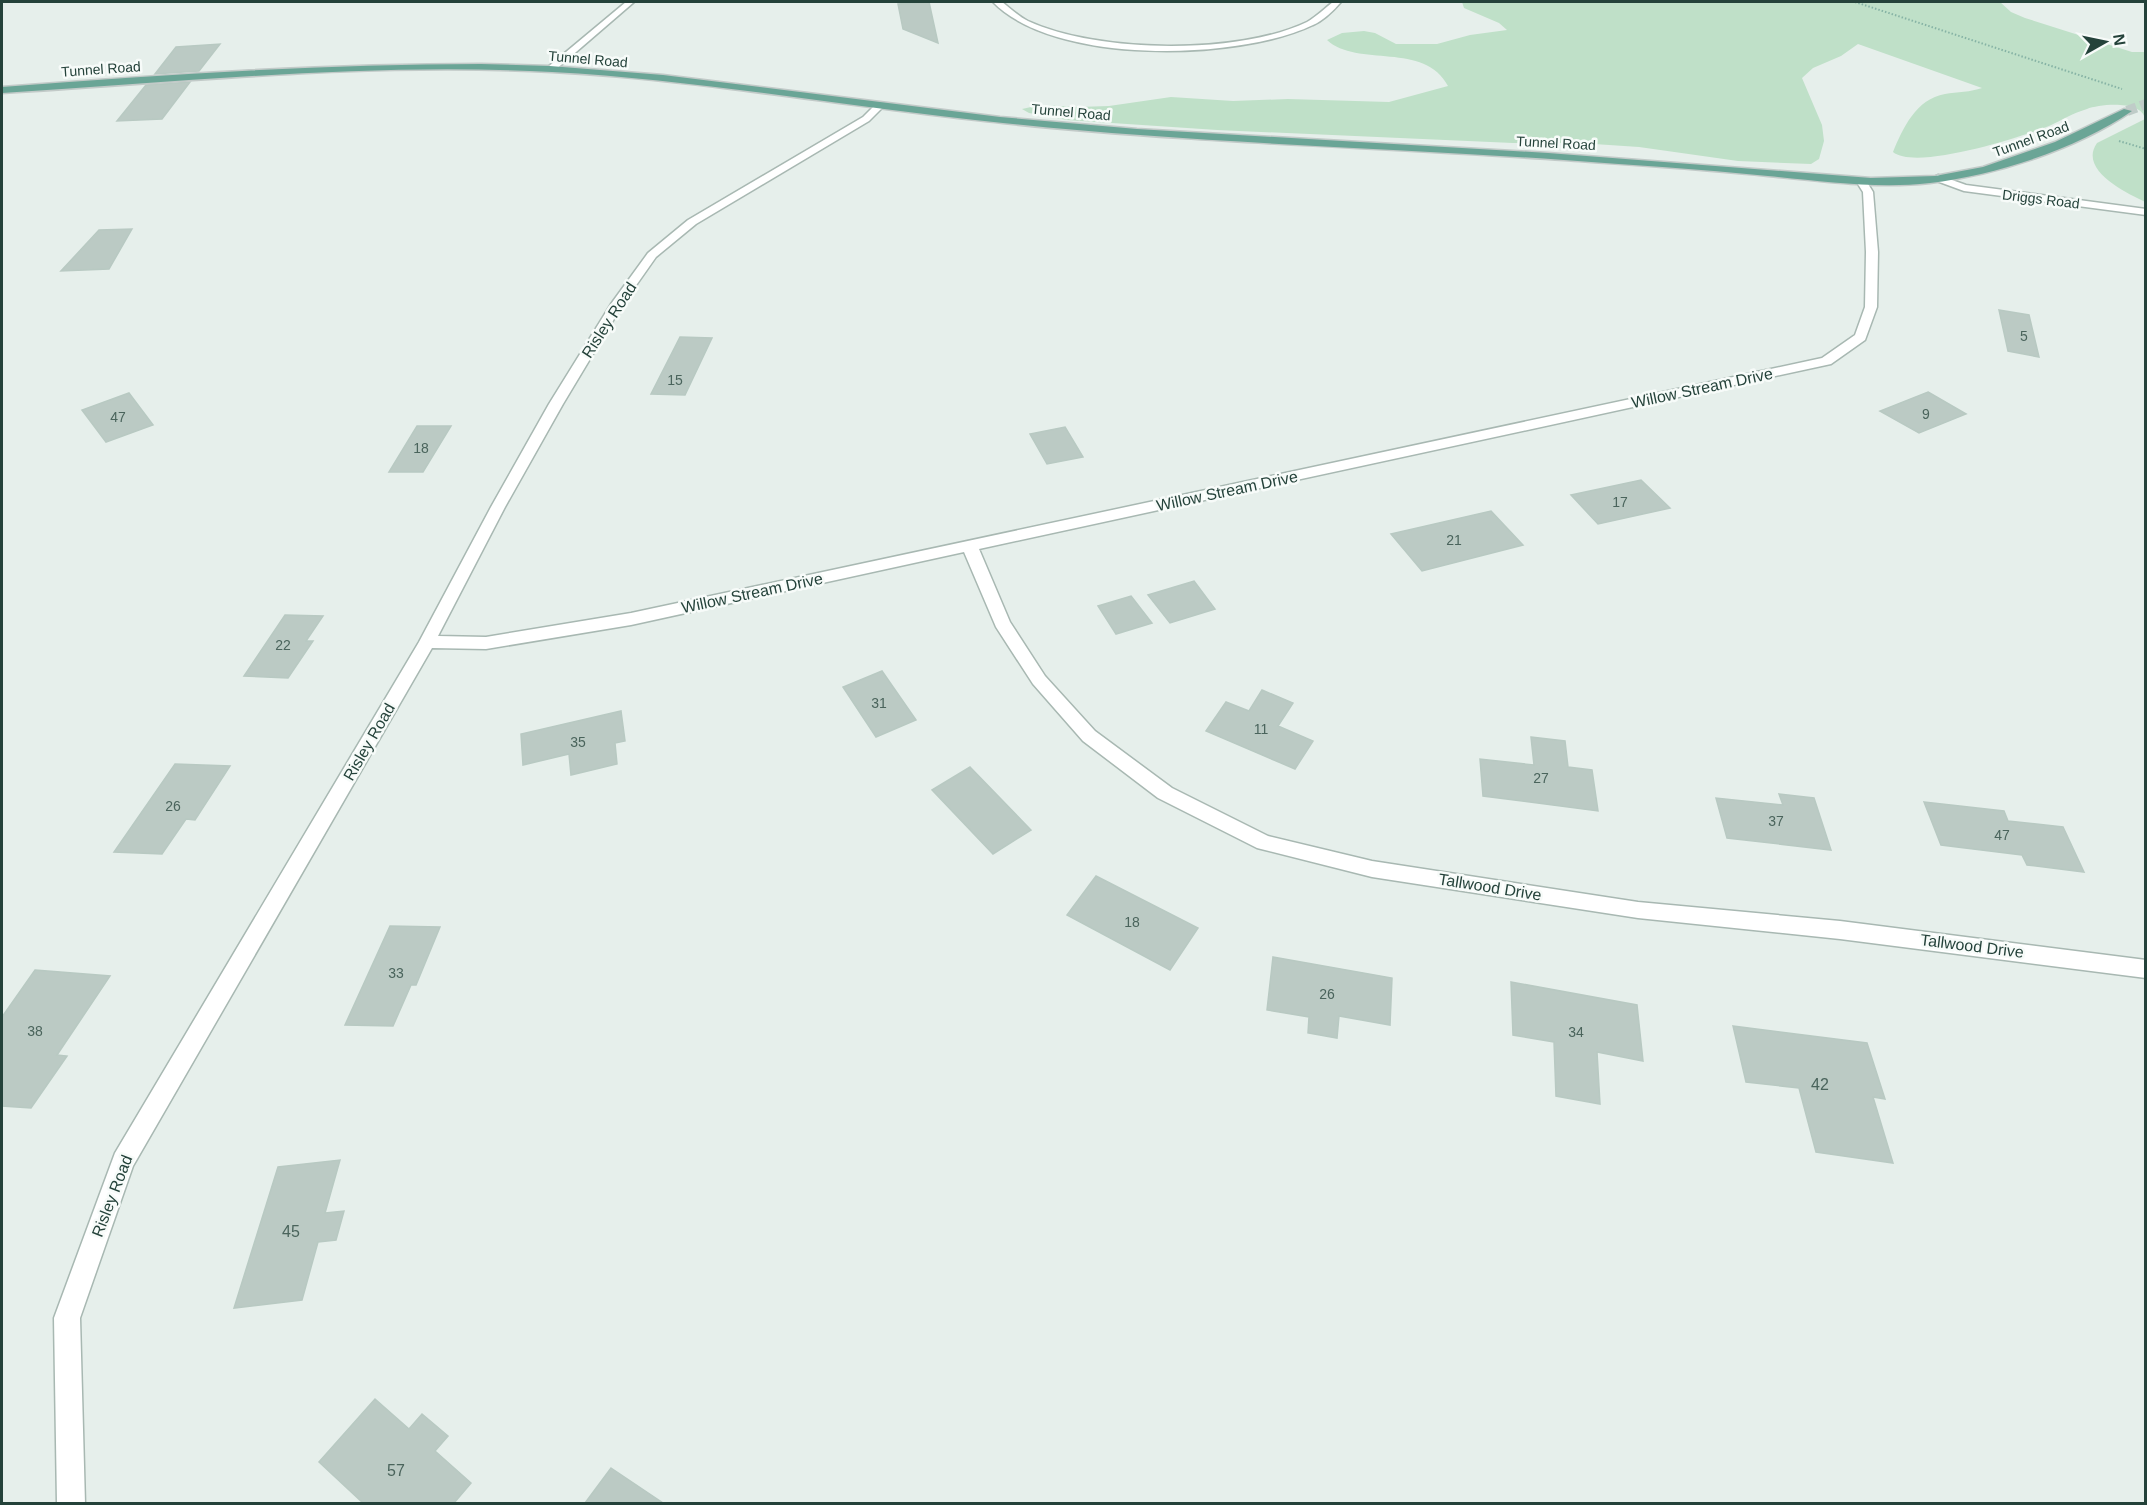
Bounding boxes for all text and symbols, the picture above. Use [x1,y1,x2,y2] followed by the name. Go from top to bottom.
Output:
[2075,12,2135,72] north arrow
[2110,33,2129,47] text: N
[548,48,628,70] street label: Tunnel Road
[61,58,141,80] street label: Tunnel Road
[1031,101,1111,123] street label: Tunnel Road
[1991,118,2071,160] street label: Tunnel Road
[1516,133,1596,153] street label: Tunnel Road
[2001,186,2081,212] street label: Driggs Road
[578,279,640,361] street label: Risley Road
[2020,328,2028,344] house number: 5
[1630,365,1774,411] street label: Willow Stream Drive
[667,372,683,388] house number: 15
[1922,406,1930,422] house number: 9
[110,409,126,425] house number: 47
[413,440,429,456] house number: 18
[1155,468,1299,514] street label: Willow Stream Drive
[1612,494,1628,510] house number: 17
[1446,532,1462,548] house number: 21
[680,570,824,616] street label: Willow Stream Drive
[275,637,291,653] house number: 22
[871,695,887,711] house number: 31
[340,700,398,784] street label: Risley Road
[1254,721,1268,737] house number: 11
[570,734,586,750] house number: 35
[1533,770,1549,786] house number: 27
[165,798,181,814] house number: 26
[1768,813,1784,829] house number: 37
[1994,827,2010,843] house number: 47
[1437,870,1543,904] street label: Tallwood Drive
[1124,914,1140,930] house number: 18
[1919,931,2025,961] street label: Tallwood Drive
[388,965,404,981] house number: 33
[1319,986,1335,1002] house number: 26
[27,1023,43,1039] house number: 38
[1568,1024,1584,1040] house number: 34
[1811,1076,1829,1093] house number: 42
[89,1153,135,1239] street label: Risley Road
[282,1223,300,1240] house number: 45
[387,1462,405,1479] house number: 57

